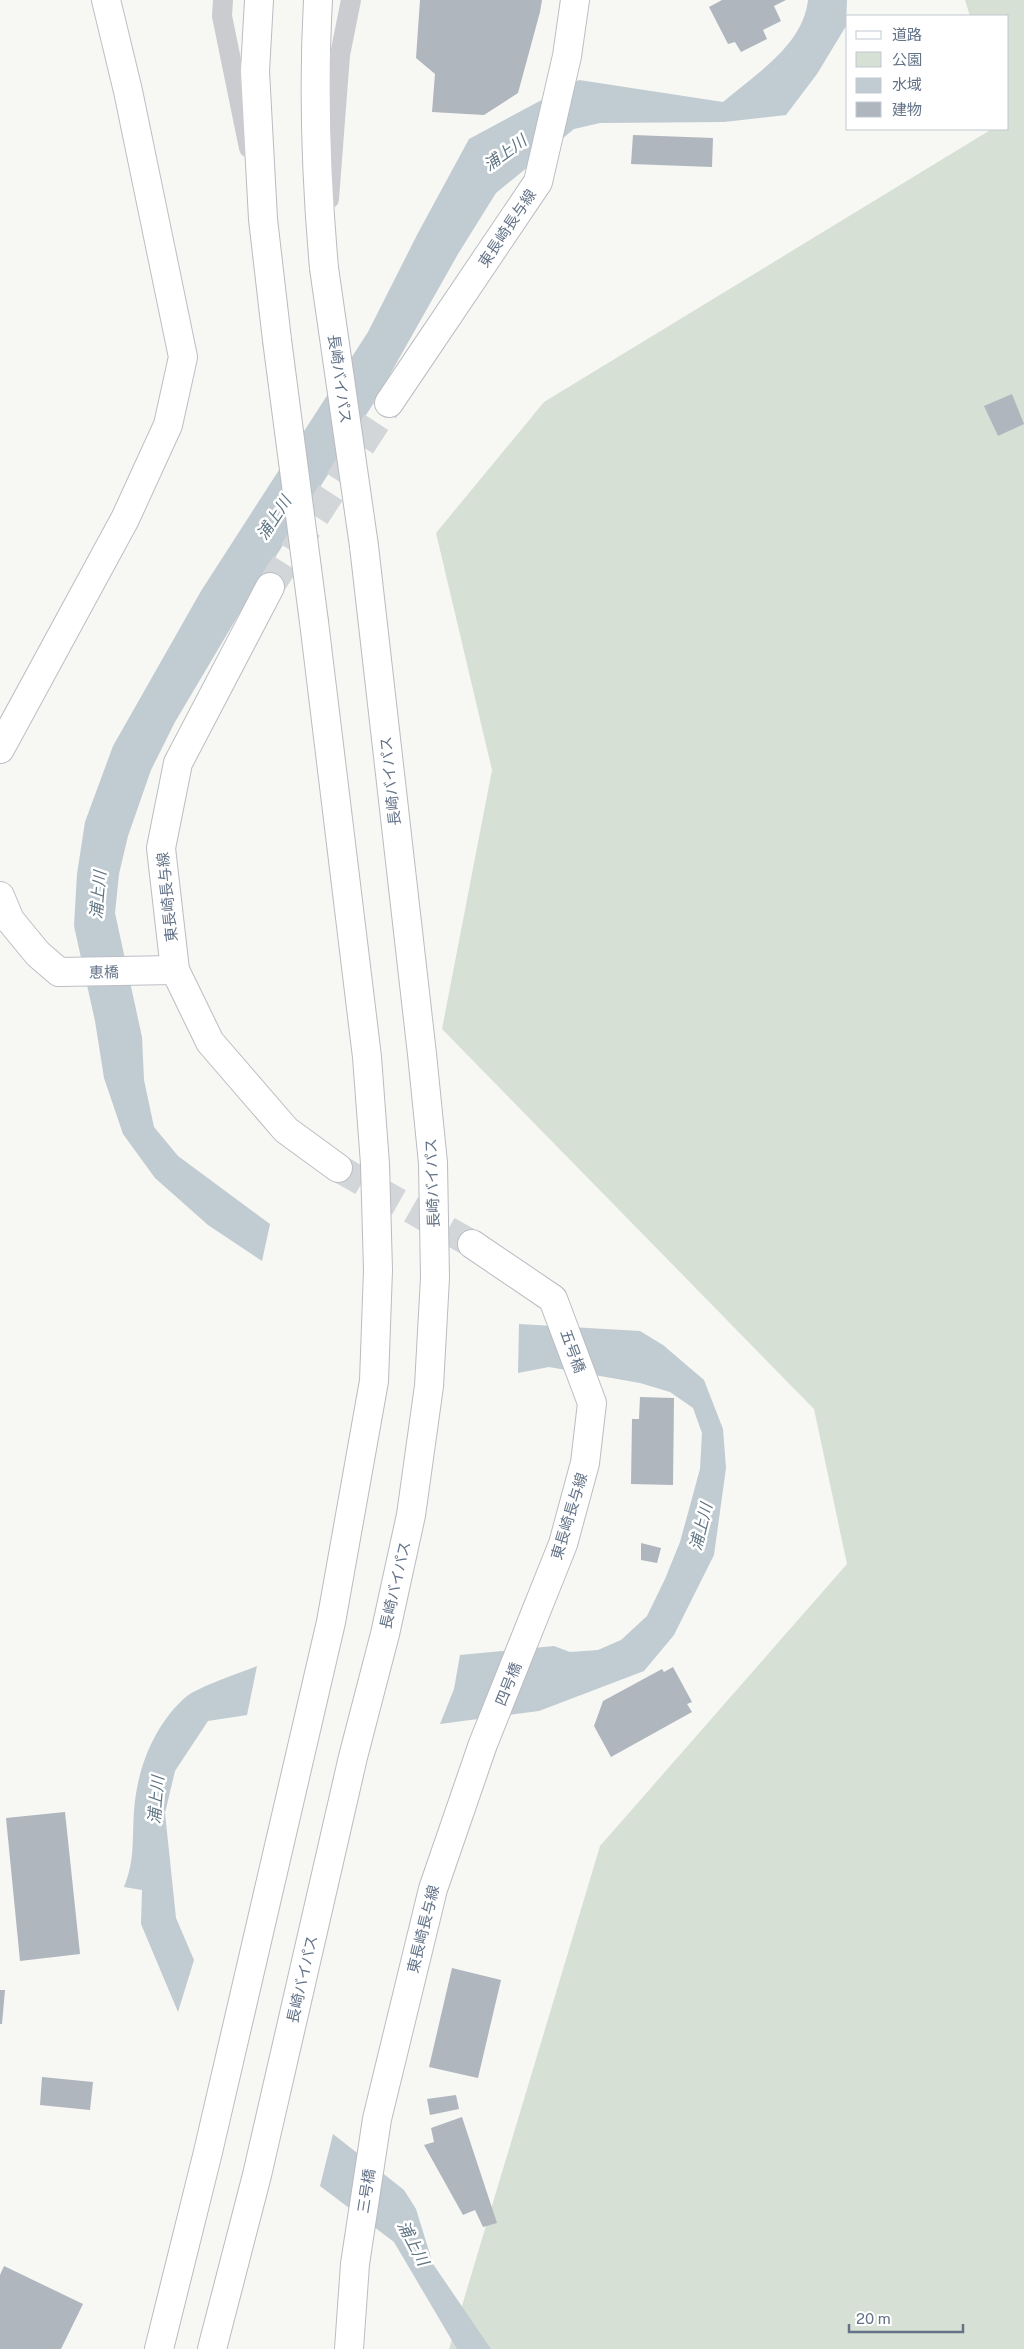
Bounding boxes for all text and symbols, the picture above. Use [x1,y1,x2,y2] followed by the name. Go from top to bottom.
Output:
[846,15,1009,130] legend
[892,26,922,43] text: 道路
[892,51,922,68] text: 公園
[892,76,922,93] text: 水域
[892,101,922,118] text: 建物
[480,130,532,175] water label: 浦上川
[475,186,539,270] street label: 東長崎長与線
[325,333,355,425] street label: 長崎バイパス
[253,491,296,543] water label: 浦上川
[377,736,403,826] street label: 長崎バイパス
[154,851,180,943] street label: 東長崎長与線
[86,868,110,920] water label: 浦上川
[89,963,119,981] street label: 恵橋
[422,1138,442,1228] street label: 長崎バイパス
[557,1327,589,1375] street label: 五号橋
[548,1470,590,1562] street label: 東長崎長与線
[686,1499,717,1553] water label: 浦上川
[377,1539,413,1631] street label: 長崎バイパス
[492,1660,524,1708] street label: 四号橋
[144,1773,168,1825] water label: 浦上川
[404,1883,442,1975] street label: 東長崎長与線
[284,1933,320,2025] street label: 長崎バイパス
[354,2167,378,2215] street label: 三号橋
[393,2217,434,2270] water label: 浦上川
[849,2302,963,2334] scale bar
[856,2310,891,2327] text: 20 m

